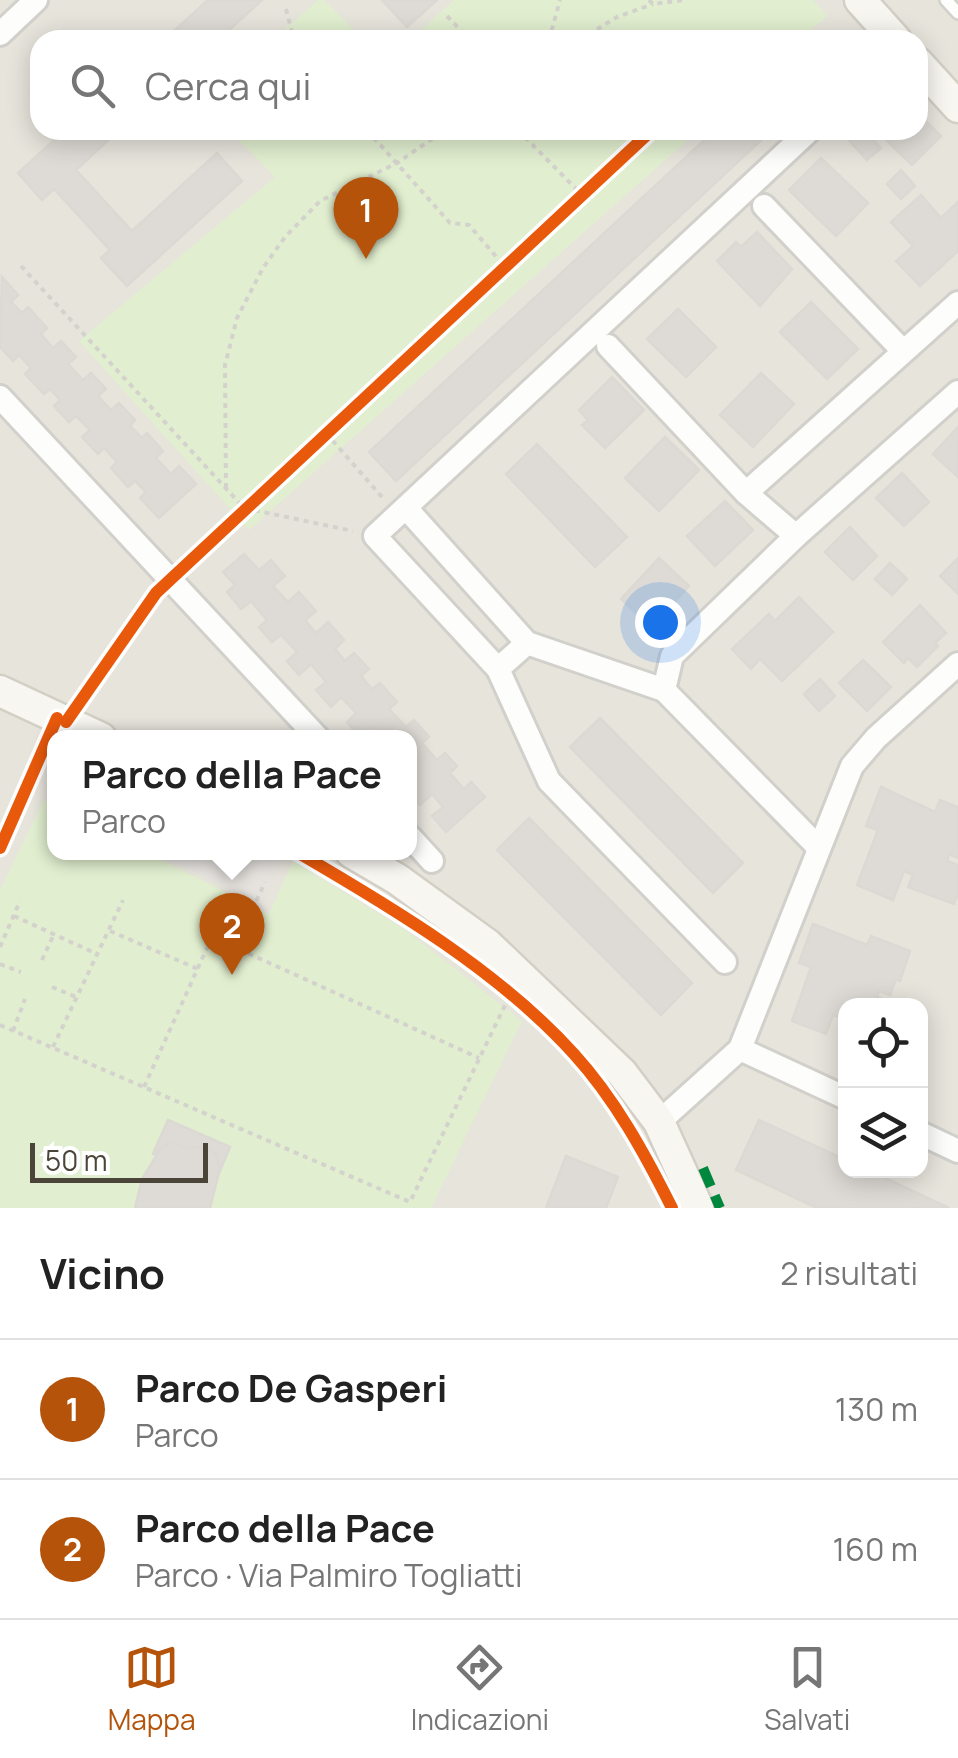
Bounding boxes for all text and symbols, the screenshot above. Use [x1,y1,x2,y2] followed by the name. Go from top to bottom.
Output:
[30,30,928,140] search box
[65,58,120,113] icon: search
[145,59,311,111] text: Cerca qui
[334,176,398,259] pin: 1
[635,597,686,648] your location
[47,730,417,860] popup
[82,747,382,799] text: Parco della Pace
[82,799,166,843] text: Parco
[200,892,264,975] pin: 2
[838,998,928,1178] map controls
[838,998,928,1088] button: locate
[838,1088,928,1178] button: layers
[30,1138,208,1182] scale bar
[45,1141,108,1179] text: 50 m
[40,1244,165,1302] text: Vicino
[780,1251,918,1295] text: 2 risultati
[135,1361,447,1413] text: Parco De Gasperi
[65,1387,80,1431] text: 1
[835,1387,918,1431] text: 130 m
[135,1413,219,1457] text: Parco
[135,1501,435,1553] text: Parco della Pace
[63,1527,82,1571] text: 2
[833,1527,918,1571] text: 160 m
[135,1553,522,1597] text: Parco · Via Palmiro Togliatti
[108,1640,195,1738] tab: Mappa
[411,1640,549,1738] tab: Indicazioni
[764,1640,850,1738] tab: Salvati

